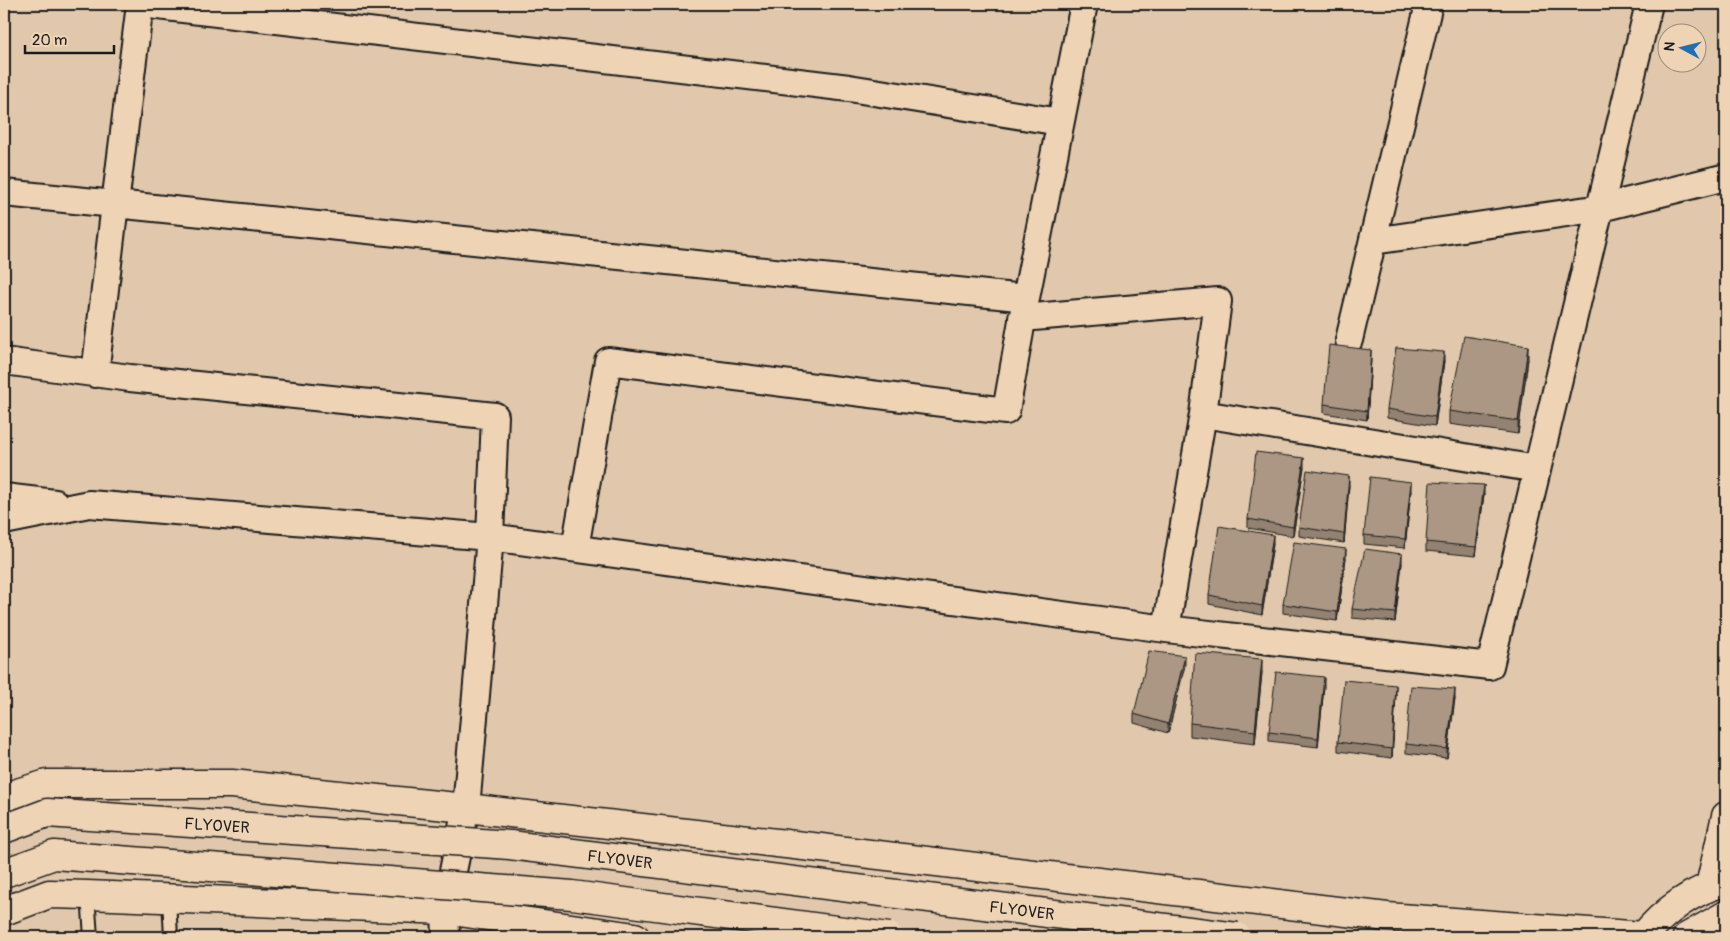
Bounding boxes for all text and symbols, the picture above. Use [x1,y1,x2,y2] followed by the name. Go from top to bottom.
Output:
[25,22,114,54] scale bar
[1658,22,1708,72] north arrow
[32,31,67,50] text: 20 m
[1661,41,1679,52] text: N
[184,814,250,838] street label: FLYOVER
[586,846,653,874] street label: FLYOVER
[988,897,1055,925] street label: FLYOVER

